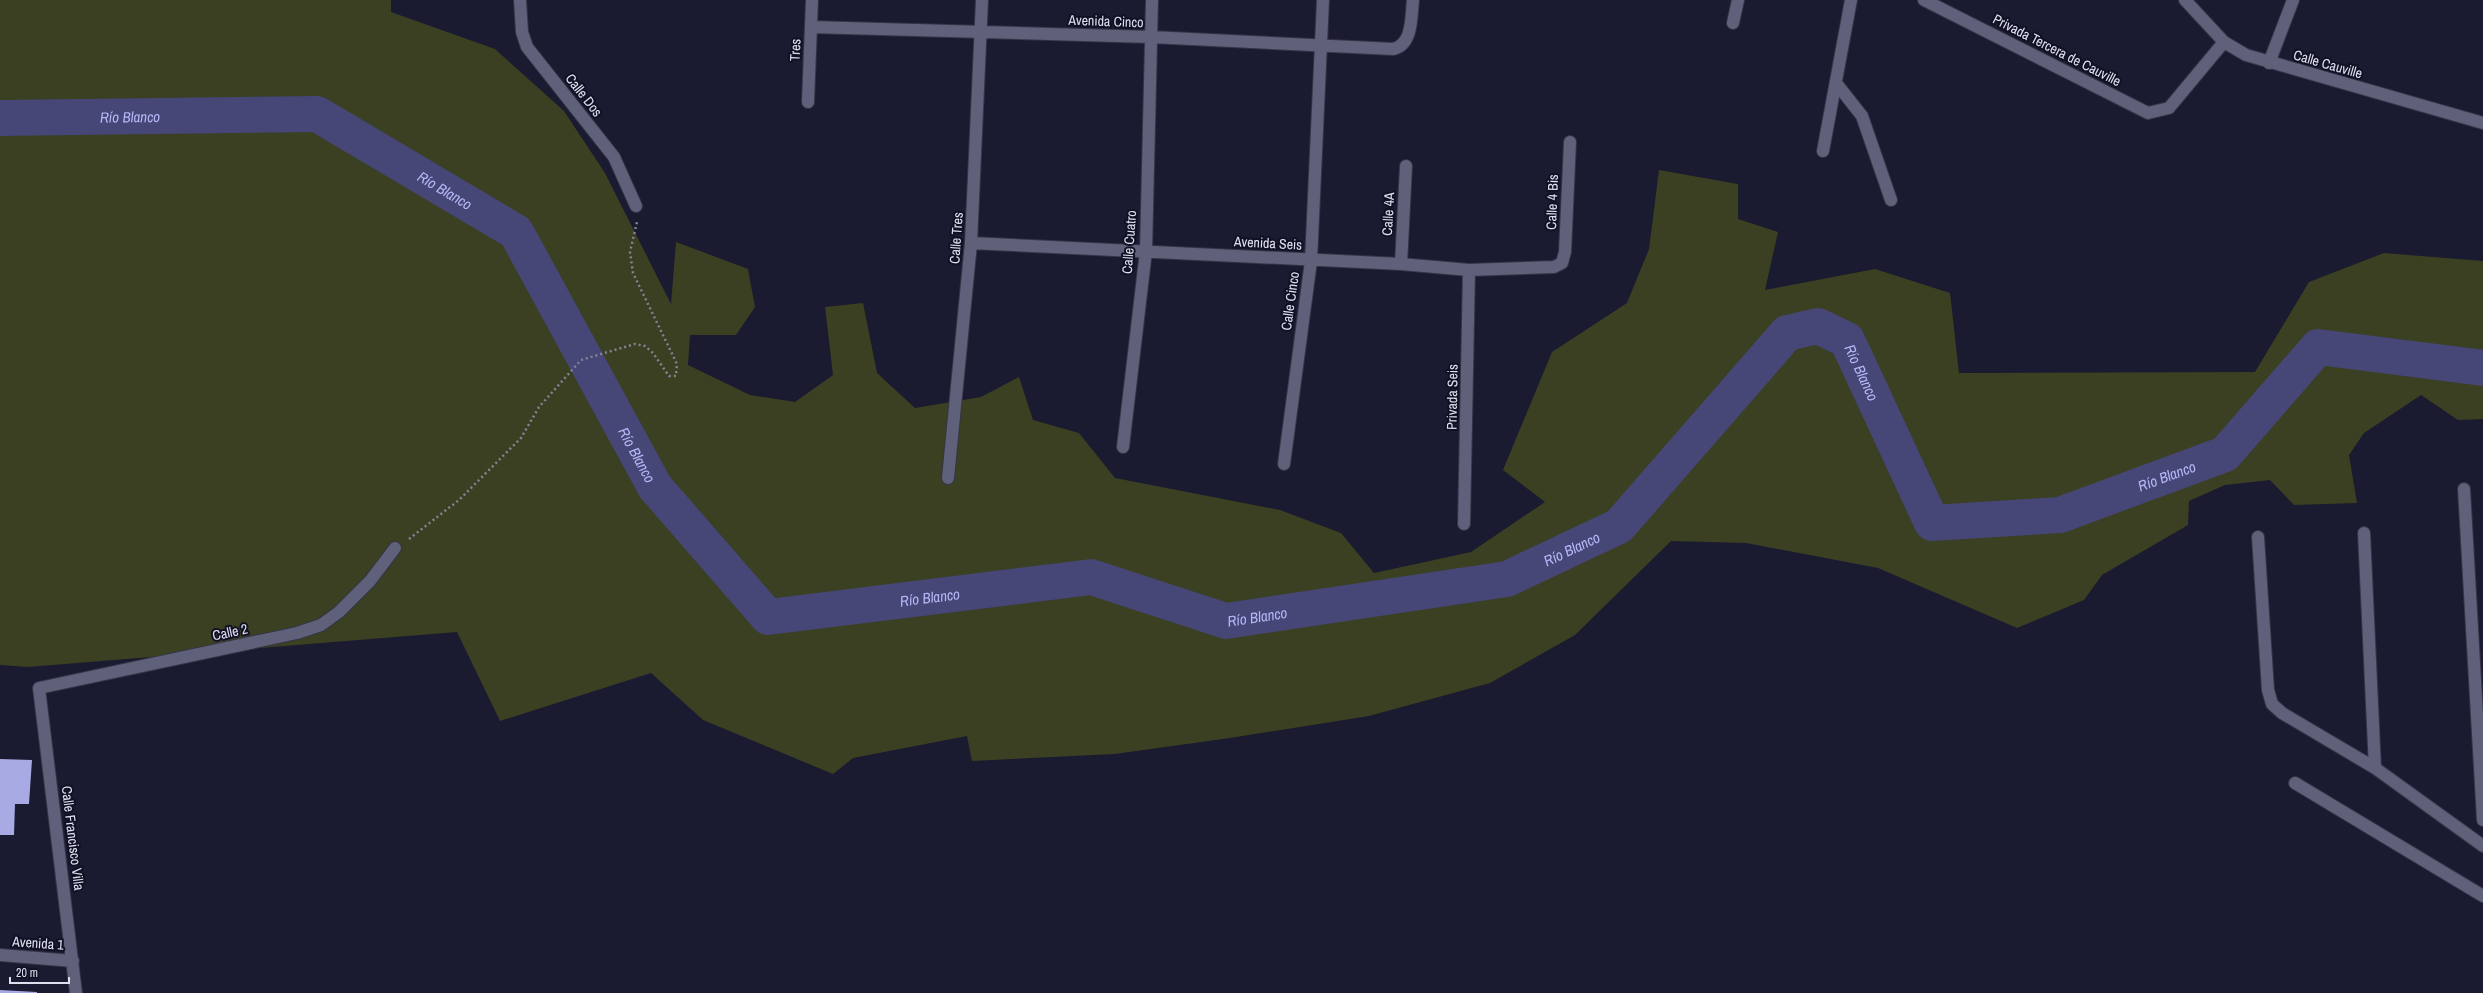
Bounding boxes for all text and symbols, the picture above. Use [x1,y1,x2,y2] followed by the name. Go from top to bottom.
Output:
[1990,10,2124,90] street label: Privada Tercera de Cauville
[1067,11,1144,31] street label: Avenida Cinco
[785,38,805,62] street label: Tres
[2291,46,2365,82] street label: Calle Cauville
[562,70,607,120] street label: Calle Dos
[100,105,160,127] water label: Río Blanco
[414,166,477,214] water label: Río Blanco
[1542,174,1562,230] street label: Calle 4 Bis
[1378,192,1398,236] street label: Calle 4A
[1118,210,1140,274] street label: Calle Cuatro
[945,211,967,264] street label: Calle Tres
[1233,232,1303,254] street label: Avenida Seis
[1277,270,1303,332] street label: Calle Cinco
[1840,341,1884,404] water label: Río Blanco
[1442,364,1462,430] street label: Privada Seis
[614,423,661,486] water label: Río Blanco
[2135,455,2199,496] water label: Río Blanco
[1540,526,1603,571] water label: Río Blanco
[899,583,961,611] water label: Río Blanco
[1226,601,1289,631] water label: Río Blanco
[211,619,249,645] street label: Calle 2
[58,785,88,892] street label: Calle Francisco Villa
[11,932,65,954] street label: Avenida 1
[10,959,69,985] scale bar
[16,965,38,981] text: 20 m

